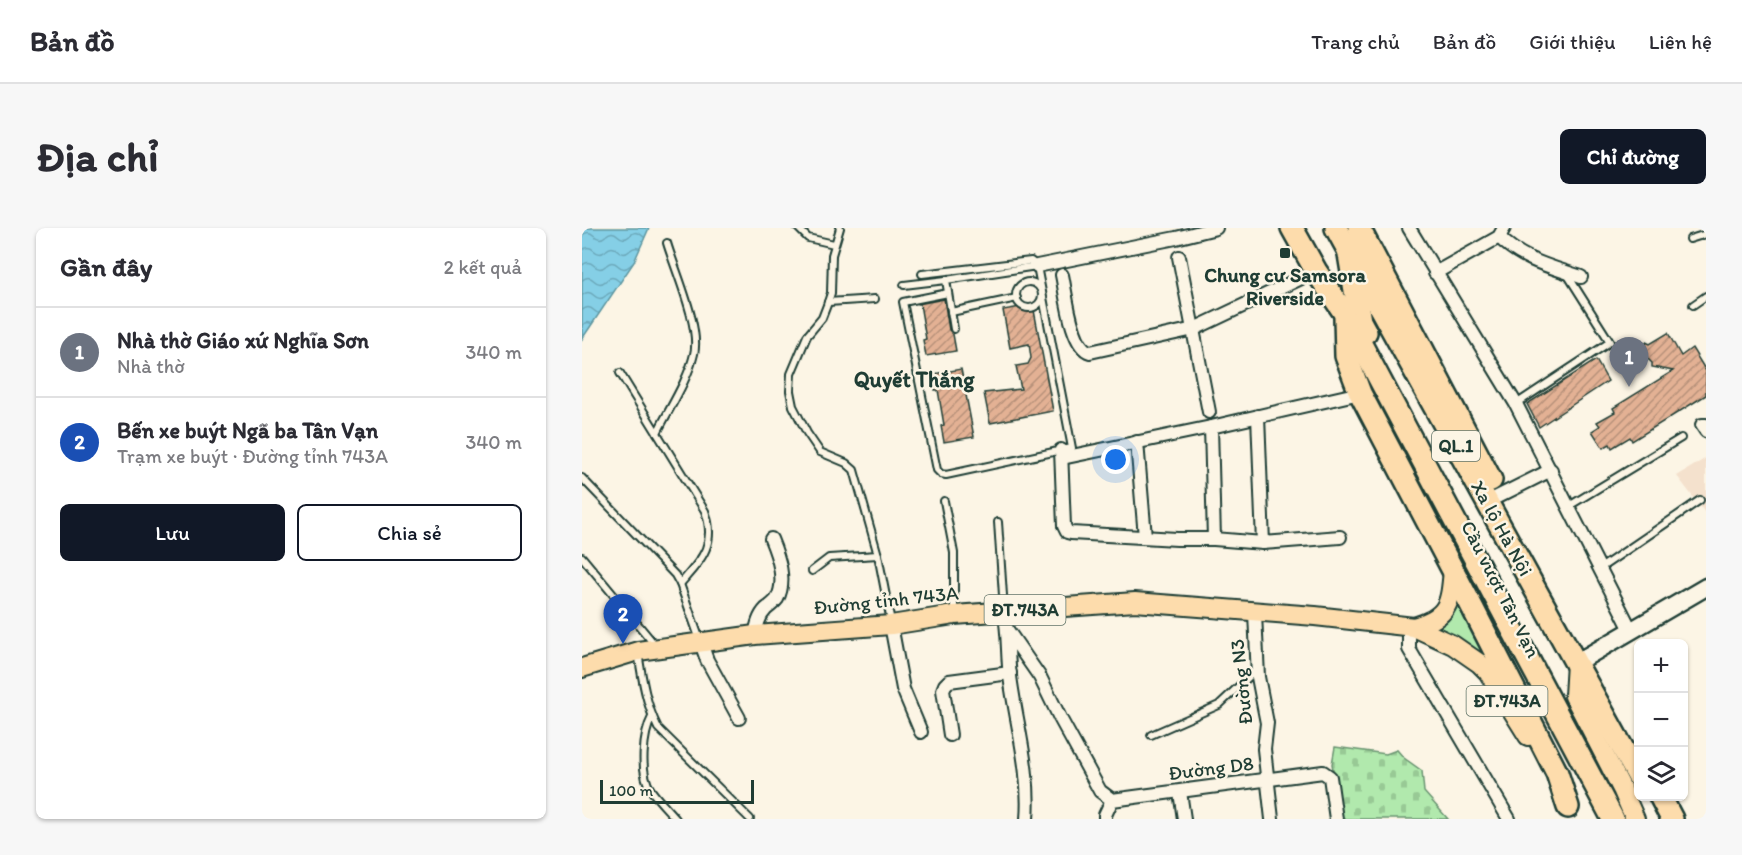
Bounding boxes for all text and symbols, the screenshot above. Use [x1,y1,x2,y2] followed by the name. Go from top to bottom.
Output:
[30,24,115,58] text: Bản đồ
[1311,29,1400,54] text: Trang chủ
[1433,29,1496,54] text: Bản đồ
[1529,29,1616,54] text: Giới thiệu
[1649,29,1712,54] text: Liên hệ
[1560,129,1706,184] button: Chỉ đường
[36,131,159,182] text: Địa chỉ
[1278,246,1292,260] marker: Chung cư Samsora Riverside
[60,251,152,283] text: Gần đây
[443,255,522,279] text: 2 kết quả
[1204,263,1366,310] place label: Chung cư Samsora Riverside
[117,327,369,354] text: Nhà thờ Giáo xứ Nghĩa Sơn
[1610,338,1648,387] pin: 1
[75,340,84,364] text: 1
[465,340,522,364] text: 340 m
[117,354,185,378] text: Nhà thờ
[854,366,975,393] district label: Quyết Thắng
[117,417,378,444] text: Bến xe buýt Ngã ba Tân Vạn
[74,430,85,454] text: 2
[465,430,522,454] text: 340 m
[1432,431,1480,461] road number: QL.1
[117,444,388,468] text: Trạm xe buýt · Đường tỉnh 743A
[1101,445,1130,474] your location
[1466,476,1538,580] street label: Xa lộ Hà Nội
[60,504,285,561] button: Lưu
[297,504,522,561] button: Chia sẻ
[1456,517,1546,661] street label: Cầu vượt Tân Vạn
[812,580,960,620] street label: Đường tỉnh 743A
[604,594,642,644] pin: 2
[984,595,1066,625] road number: ĐT.743A
[1225,638,1257,726] street label: Đường N3
[1634,639,1688,801] map controls
[1634,639,1688,693] button: +
[1466,686,1548,716] road number: ĐT.743A
[1634,693,1688,747] button: −
[1634,747,1688,801] button: layers
[1167,751,1255,785] street label: Đường D8
[600,777,754,804] scale bar
[609,781,653,800] text: 100 m

